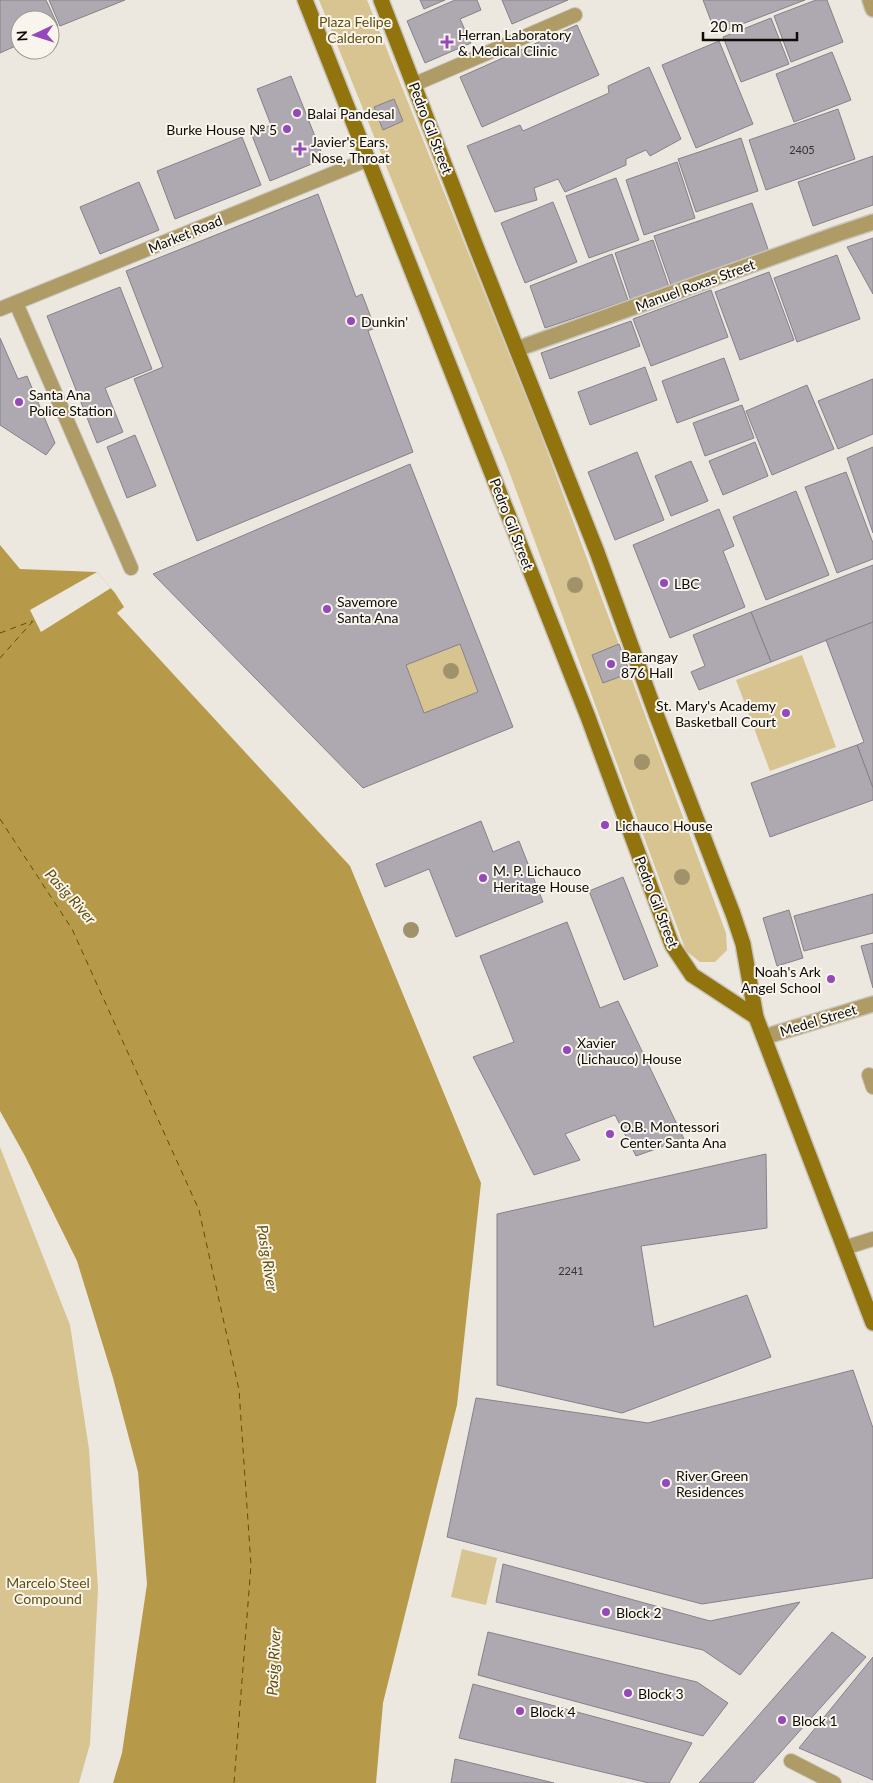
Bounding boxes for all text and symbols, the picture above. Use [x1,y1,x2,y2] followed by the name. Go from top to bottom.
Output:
[10,10,60,60] north arrow
[703,10,797,42] scale bar
[319,13,391,46] park label: Plaza Felipe Calderon
[710,17,744,35] text: 20 m
[458,26,572,59] place label: Herran Laboratory & Medical Clinic
[13,30,30,42] text: N
[440,35,454,49] marker: Herran Laboratory & Medical Clinic
[406,80,456,176] street label: Pedro Gil Street
[307,105,395,122] place label: Balai Pandesal
[291,107,303,119] marker: Balai Pandesal
[166,121,277,138] place label: Burke House № 5
[281,123,293,135] marker: Burke House № 5
[311,133,390,166] place label: Javier's Ears, Nose, Throat
[293,142,307,156] marker: Javier's Ears, Nose, Throat
[789,143,815,156] house number: 2405
[145,211,225,257] street label: Market Road
[633,255,757,315] street label: Manuel Roxas Street
[361,313,408,330] place label: Dunkin'
[345,315,357,327] marker: Dunkin'
[29,386,113,419] place label: Santa Ana Police Station
[13,396,25,408] marker: Santa Ana Police Station
[487,476,537,572] street label: Pedro Gil Street
[674,575,700,592] place label: LBC
[658,577,670,589] marker: LBC
[337,593,399,626] place label: Savemore Santa Ana
[321,603,333,615] marker: Savemore Santa Ana
[621,648,679,681] place label: Barangay 876 Hall
[605,658,617,670] marker: Barangay 876 Hall
[656,697,777,730] place label: St. Mary's Academy Basketball Court
[780,707,792,719] marker: St. Mary's Academy Basketball Court
[615,817,713,834] place label: Lichauco House
[599,819,611,831] marker: Lichauco House
[632,854,682,950] street label: Pedro Gil Street
[493,862,589,895] place label: M. P. Lichauco Heritage House
[42,865,101,928] water label: Pasig River
[477,872,489,884] marker: M. P. Lichauco Heritage House
[741,963,822,996] place label: Noah's Ark Angel School
[825,973,837,985] marker: Noah's Ark Angel School
[778,1000,858,1040] street label: Medel Street
[577,1034,682,1067] place label: Xavier (Lichauco) House
[561,1044,573,1056] marker: Xavier (Lichauco) House
[620,1118,727,1151] place label: O.B. Montessori Center Santa Ana
[604,1128,616,1140] marker: O.B. Montessori Center Santa Ana
[254,1223,282,1293] water label: Pasig River
[558,1264,584,1277] house number: 2241
[676,1467,748,1500] place label: River Green Residences
[660,1477,672,1489] marker: River Green Residences
[6,1574,90,1607] park label: Marcelo Steel Compound
[616,1604,662,1621] place label: Block 2
[600,1606,612,1618] marker: Block 2
[262,1627,284,1696] water label: Pasig River
[638,1685,684,1702] place label: Block 3
[622,1687,634,1699] marker: Block 3
[530,1703,576,1720] place label: Block 4
[514,1705,526,1717] marker: Block 4
[792,1712,838,1729] place label: Block 1
[776,1714,788,1726] marker: Block 1

